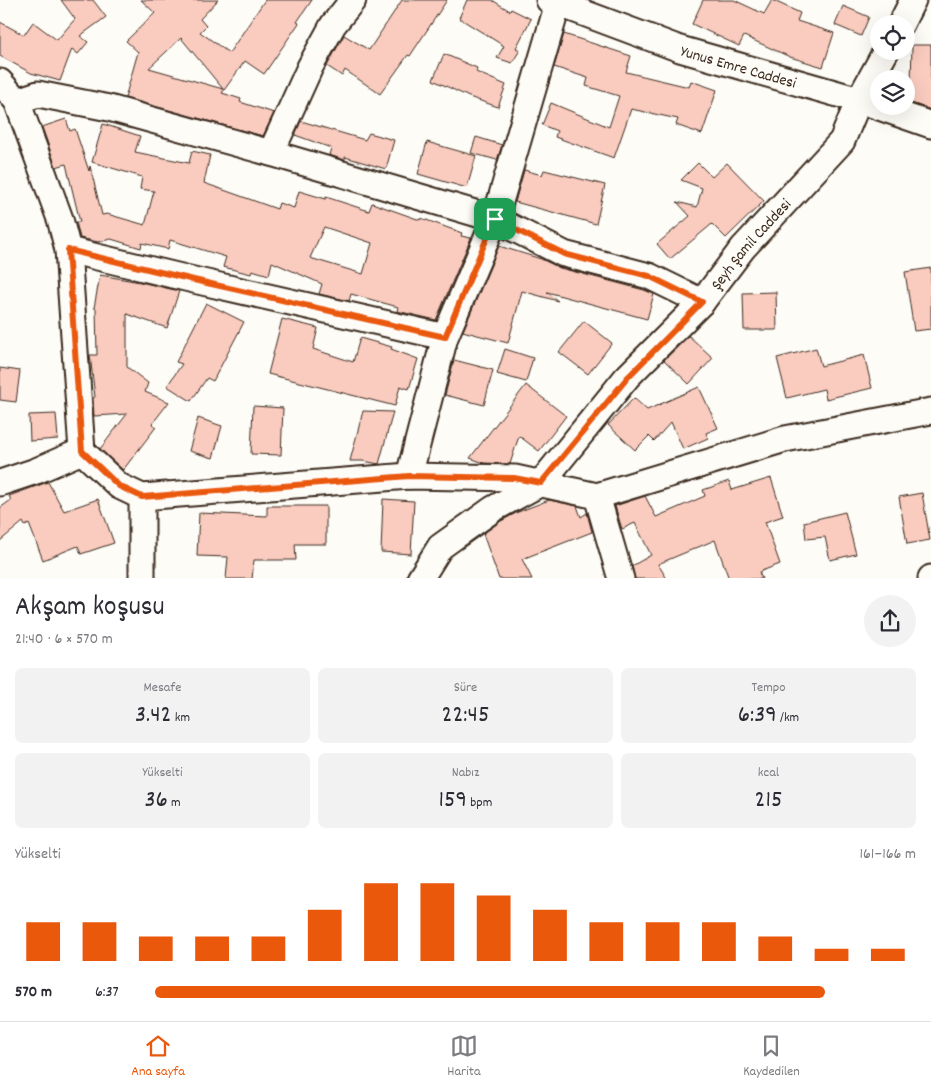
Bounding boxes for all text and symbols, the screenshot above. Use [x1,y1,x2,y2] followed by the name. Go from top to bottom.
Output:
[870,15,915,115] map controls
[870,15,915,60] button: locate
[677,41,799,96] street label: Yunus Emre Caddesi
[870,70,915,115] button: layers
[706,194,797,295] street label: Şeyh Şamil Caddesi
[474,198,516,240] pin
[481,205,509,233] icon: arrive
[15,589,165,629] text: Akşam koşusu
[864,595,916,647] button: share
[15,628,113,651] text: 21:40 · 6 × 570 m
[144,678,181,698] text: Mesafe
[454,678,477,698] text: Süre
[751,678,786,698] text: Tempo
[135,698,171,734] text: 3.42
[442,698,489,734] text: 22:45
[738,698,777,734] text: 6:39
[171,708,190,728] text: km
[777,708,799,728] text: /km
[142,763,183,783] text: Yükselti
[452,763,479,783] text: Nabız
[758,763,779,783] text: kcal
[144,783,168,819] text: 36
[439,783,467,819] text: 159
[755,783,782,819] text: 215
[168,793,181,813] text: m
[467,793,492,813] text: bpm
[15,843,61,866] text: Yükselti
[859,843,916,866] text: 161–166 m
[15,981,52,1004] text: 570 m
[95,981,119,1004] text: 6:37
[131,1032,185,1082] tab: Ana sayfa
[447,1032,481,1082] tab: Harita
[743,1032,800,1082] tab: Kaydedilen

